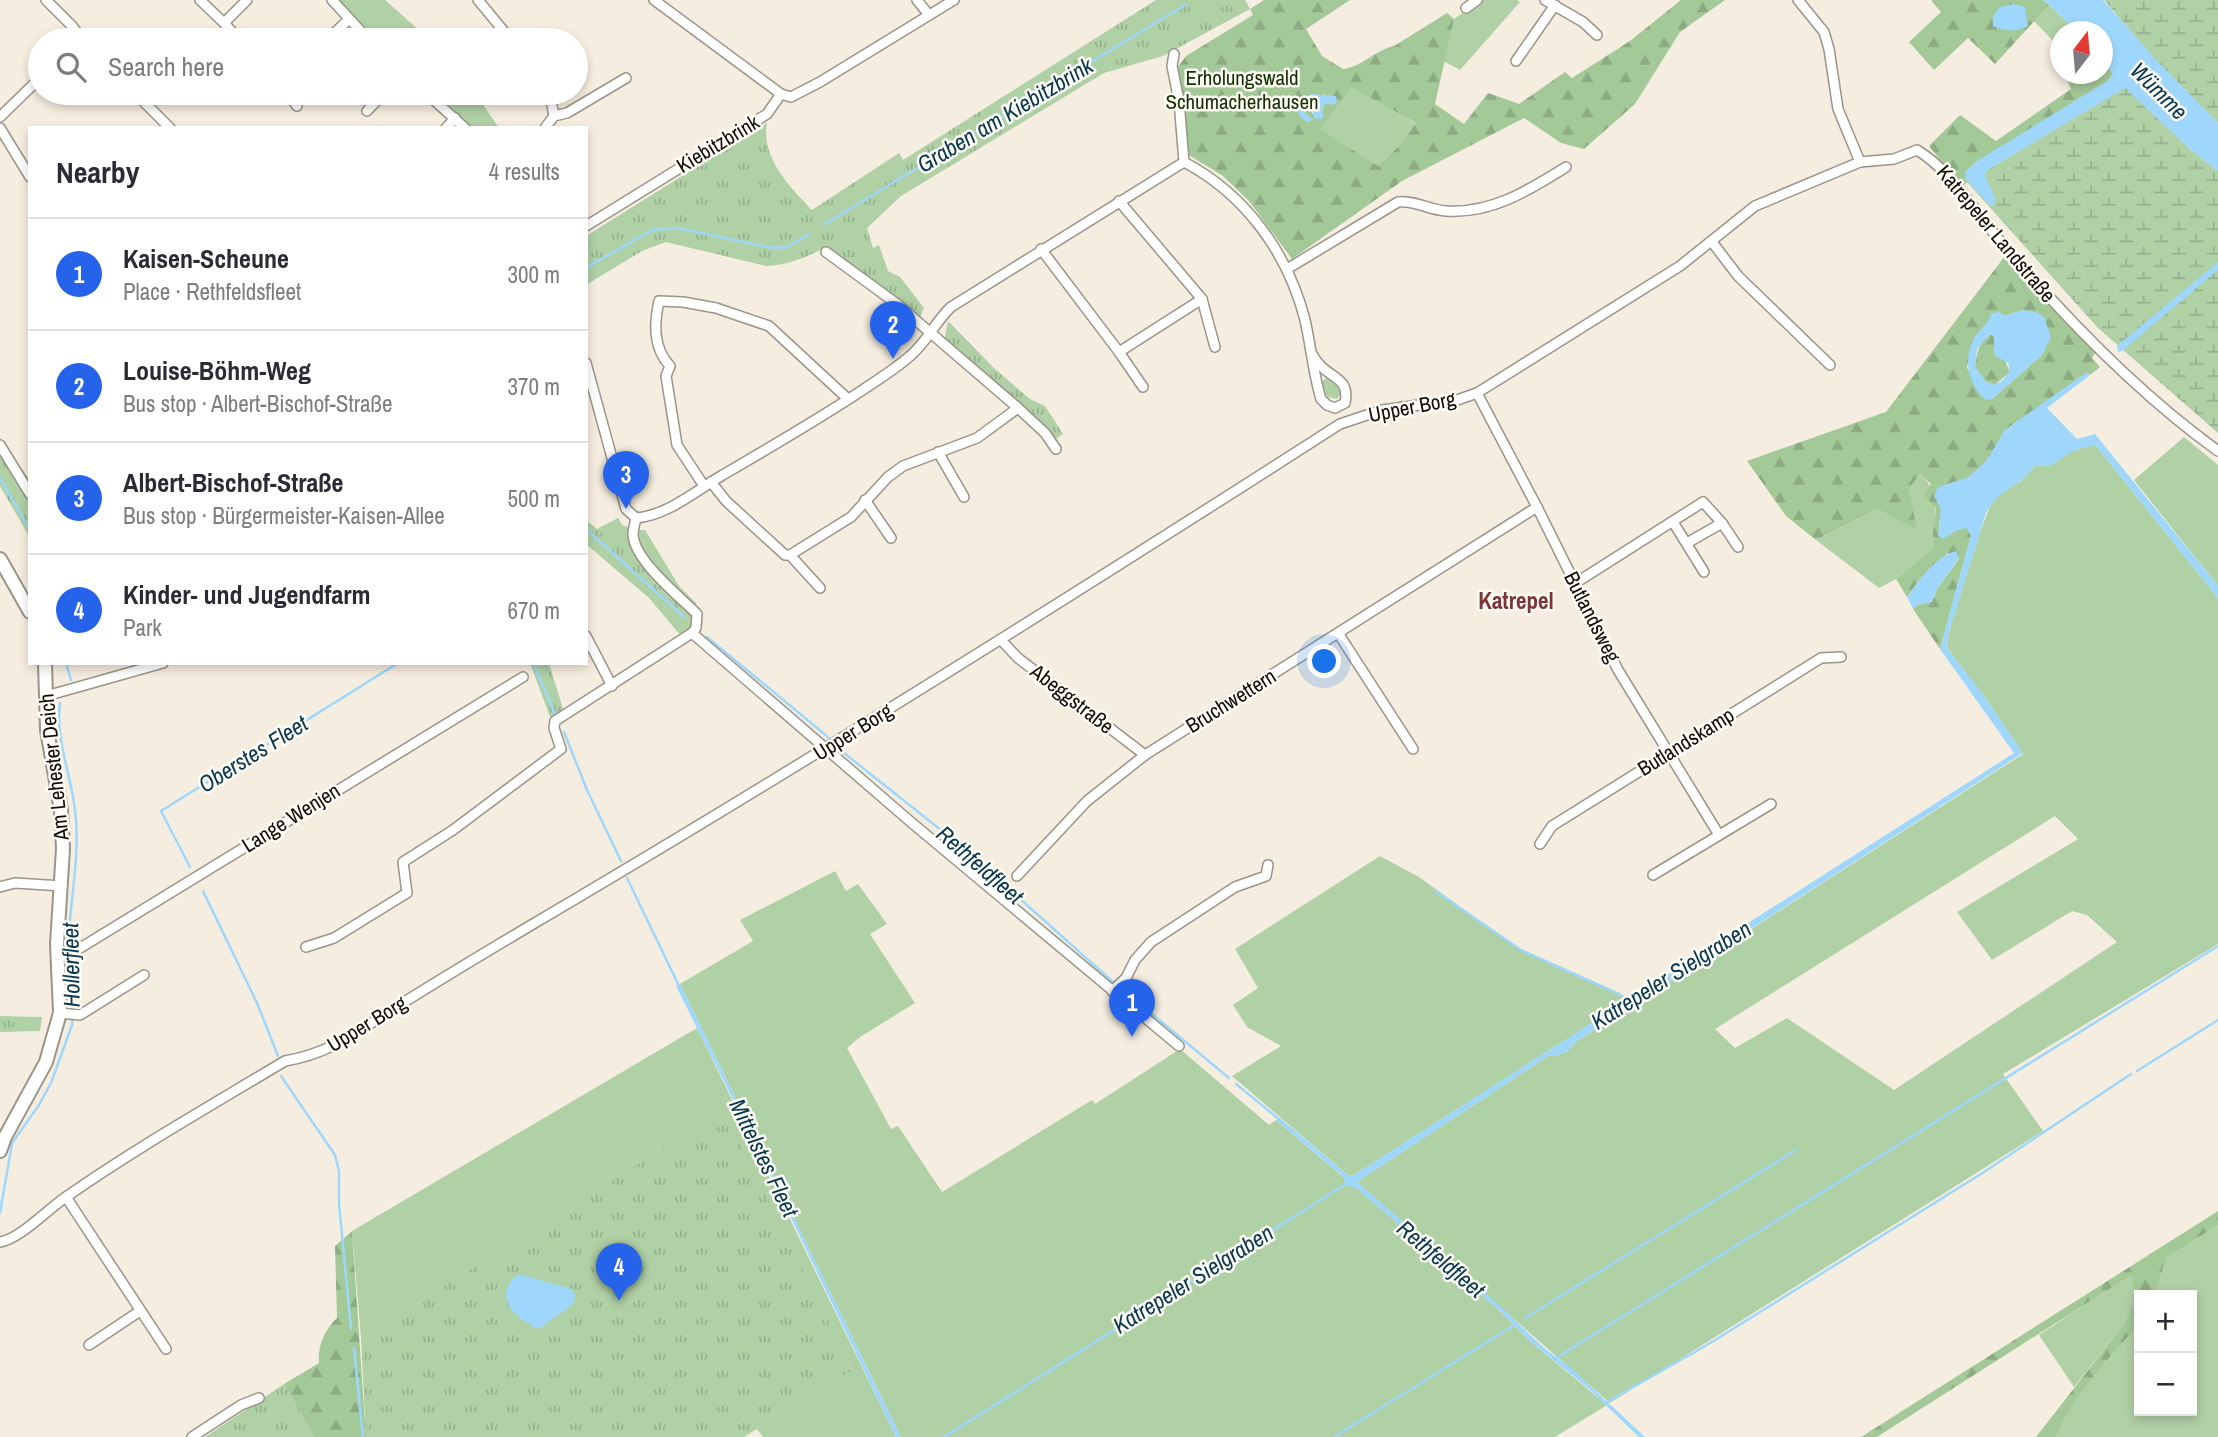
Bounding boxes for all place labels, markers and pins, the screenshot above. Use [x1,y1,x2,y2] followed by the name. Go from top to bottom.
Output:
[870,301,916,359] pin: 2
[603,451,649,509] pin: 3
[1109,979,1155,1037] pin: 1
[596,1243,642,1301] pin: 4

